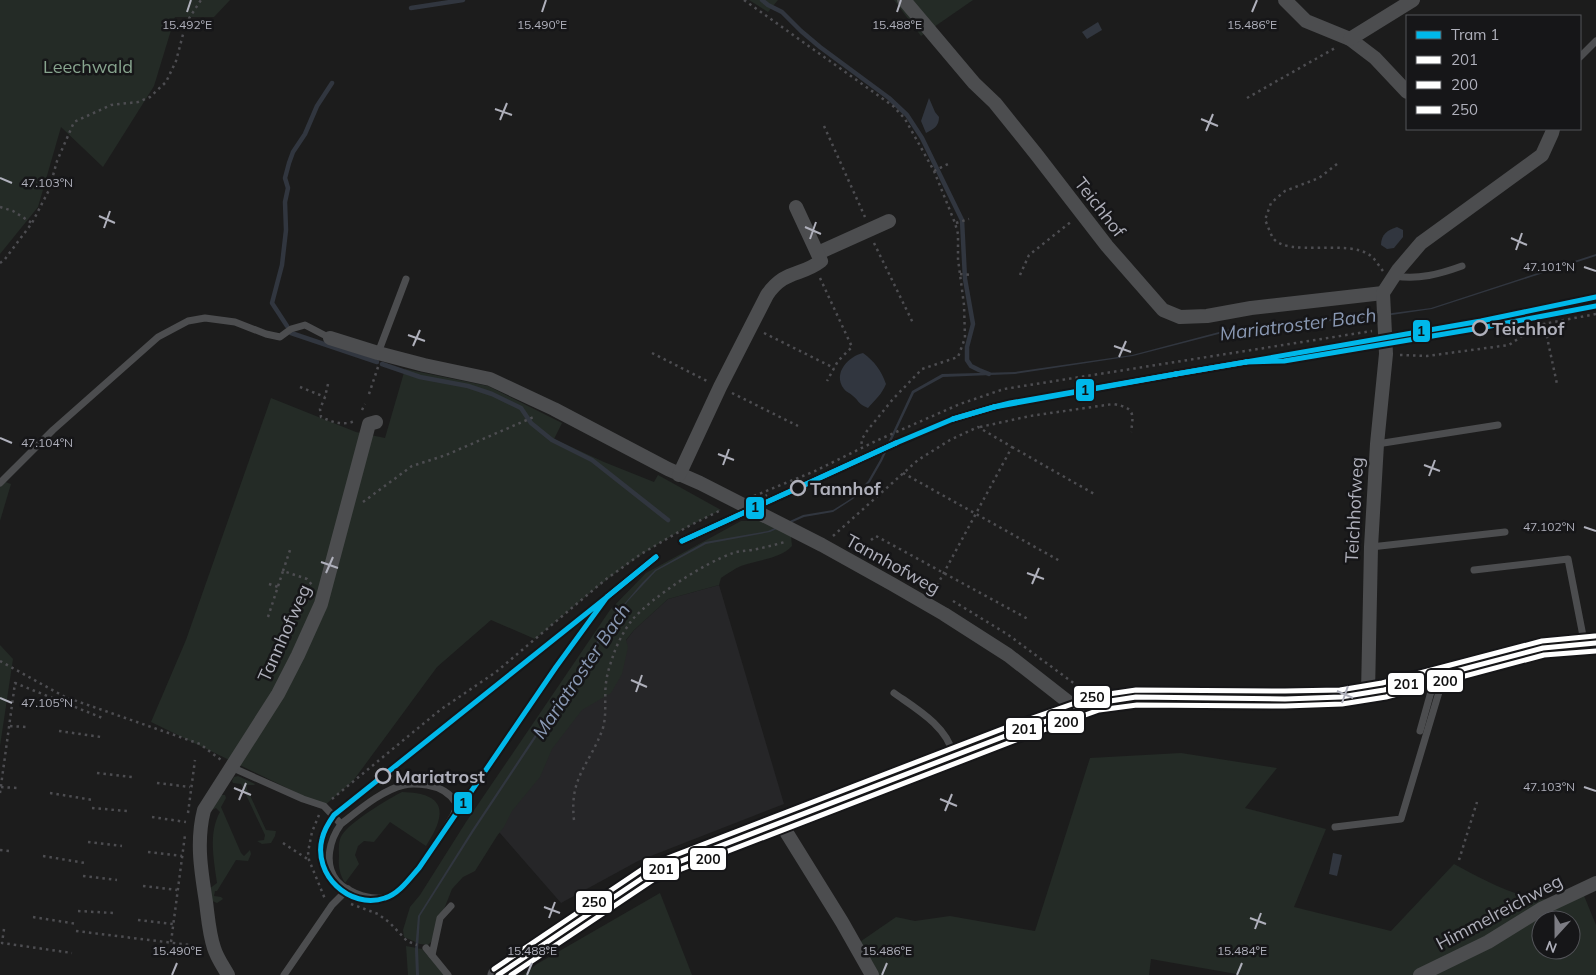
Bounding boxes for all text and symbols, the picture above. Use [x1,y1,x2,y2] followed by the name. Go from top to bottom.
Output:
[1406,15,1581,130] legend
[162,17,212,32] text: 15.492°E
[517,17,567,32] text: 15.490°E
[872,17,922,32] text: 15.488°E
[1227,17,1277,32] text: 15.486°E
[1451,25,1499,44] text: Tram 1
[1451,50,1478,69] text: 201
[43,55,133,78] park label: Leechwald
[1451,75,1478,94] text: 200
[1451,100,1478,119] text: 250
[1069,172,1131,242] street label: Teichhof
[21,175,73,190] text: 47.103°N
[1523,259,1575,274] text: 47.101°N
[1218,302,1378,346] water label: Mariatroster Bach
[1492,317,1565,340] place label: Teichhof
[1412,319,1431,343] line badge: 1
[1472,320,1488,336] marker: Teichhof
[1417,322,1425,340] text: 1
[1075,378,1095,402] line badge: 1
[1081,381,1089,399] text: 1
[21,435,73,450] text: 47.104°N
[1340,457,1368,563] street label: Teichhofweg
[810,477,881,500] place label: Tannhof
[790,480,806,496] marker: Tannhof
[745,496,765,520] line badge: 1
[751,498,759,516] text: 1
[1523,519,1575,534] text: 47.102°N
[842,529,944,599] street label: Tannhofweg
[252,581,316,685] street label: Tannhofweg
[527,599,635,743] water label: Mariatroster Bach
[1426,669,1464,693] line badge: 200
[1387,672,1425,696] line badge: 201
[1432,672,1458,690] text: 200
[1393,675,1419,693] text: 201
[1073,685,1111,709] line badge: 250
[1079,688,1105,706] text: 250
[21,695,73,710] text: 47.105°N
[1047,710,1085,734] line badge: 200
[1053,713,1079,731] text: 200
[1005,717,1043,741] line badge: 201
[1011,720,1037,738] text: 201
[395,765,485,788] place label: Mariatrost
[375,768,391,784] marker: Mariatrost
[1523,779,1575,794] text: 47.103°N
[453,791,473,815] line badge: 1
[459,794,467,812] text: 1
[689,847,727,871] line badge: 200
[695,850,721,868] text: 200
[642,857,680,881] line badge: 201
[648,860,674,878] text: 201
[1432,869,1566,955] street label: Himmelreichweg
[575,890,613,914] line badge: 250
[581,893,607,911] text: 250
[1531,910,1581,960] north arrow
[1543,937,1560,957] text: N
[152,943,202,958] text: 15.490°E
[507,943,557,958] text: 15.488°E
[862,943,912,958] text: 15.486°E
[1217,943,1267,958] text: 15.484°E

